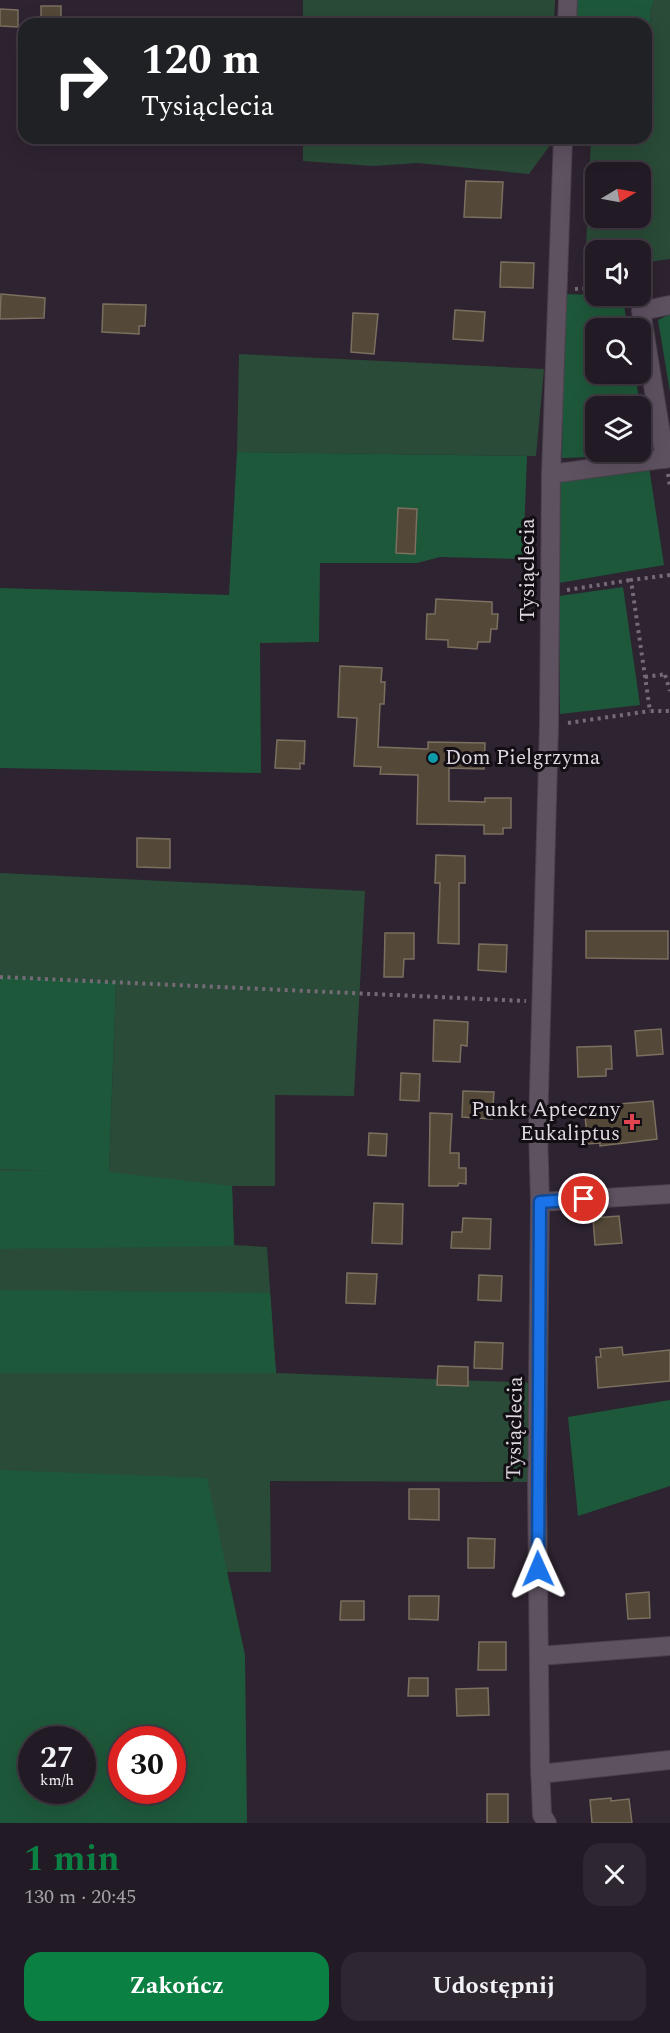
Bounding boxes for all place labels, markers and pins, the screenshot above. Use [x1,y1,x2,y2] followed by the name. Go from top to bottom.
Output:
[445,742,601,774] place label: Dom Pielgrzyma
[426,751,440,765] marker: Dom Pielgrzyma
[471,1094,621,1150] place label: Punkt Apteczny Eukaliptus
[625,1115,639,1129] marker: Punkt Apteczny Eukaliptus
[558,1173,609,1224] pin

